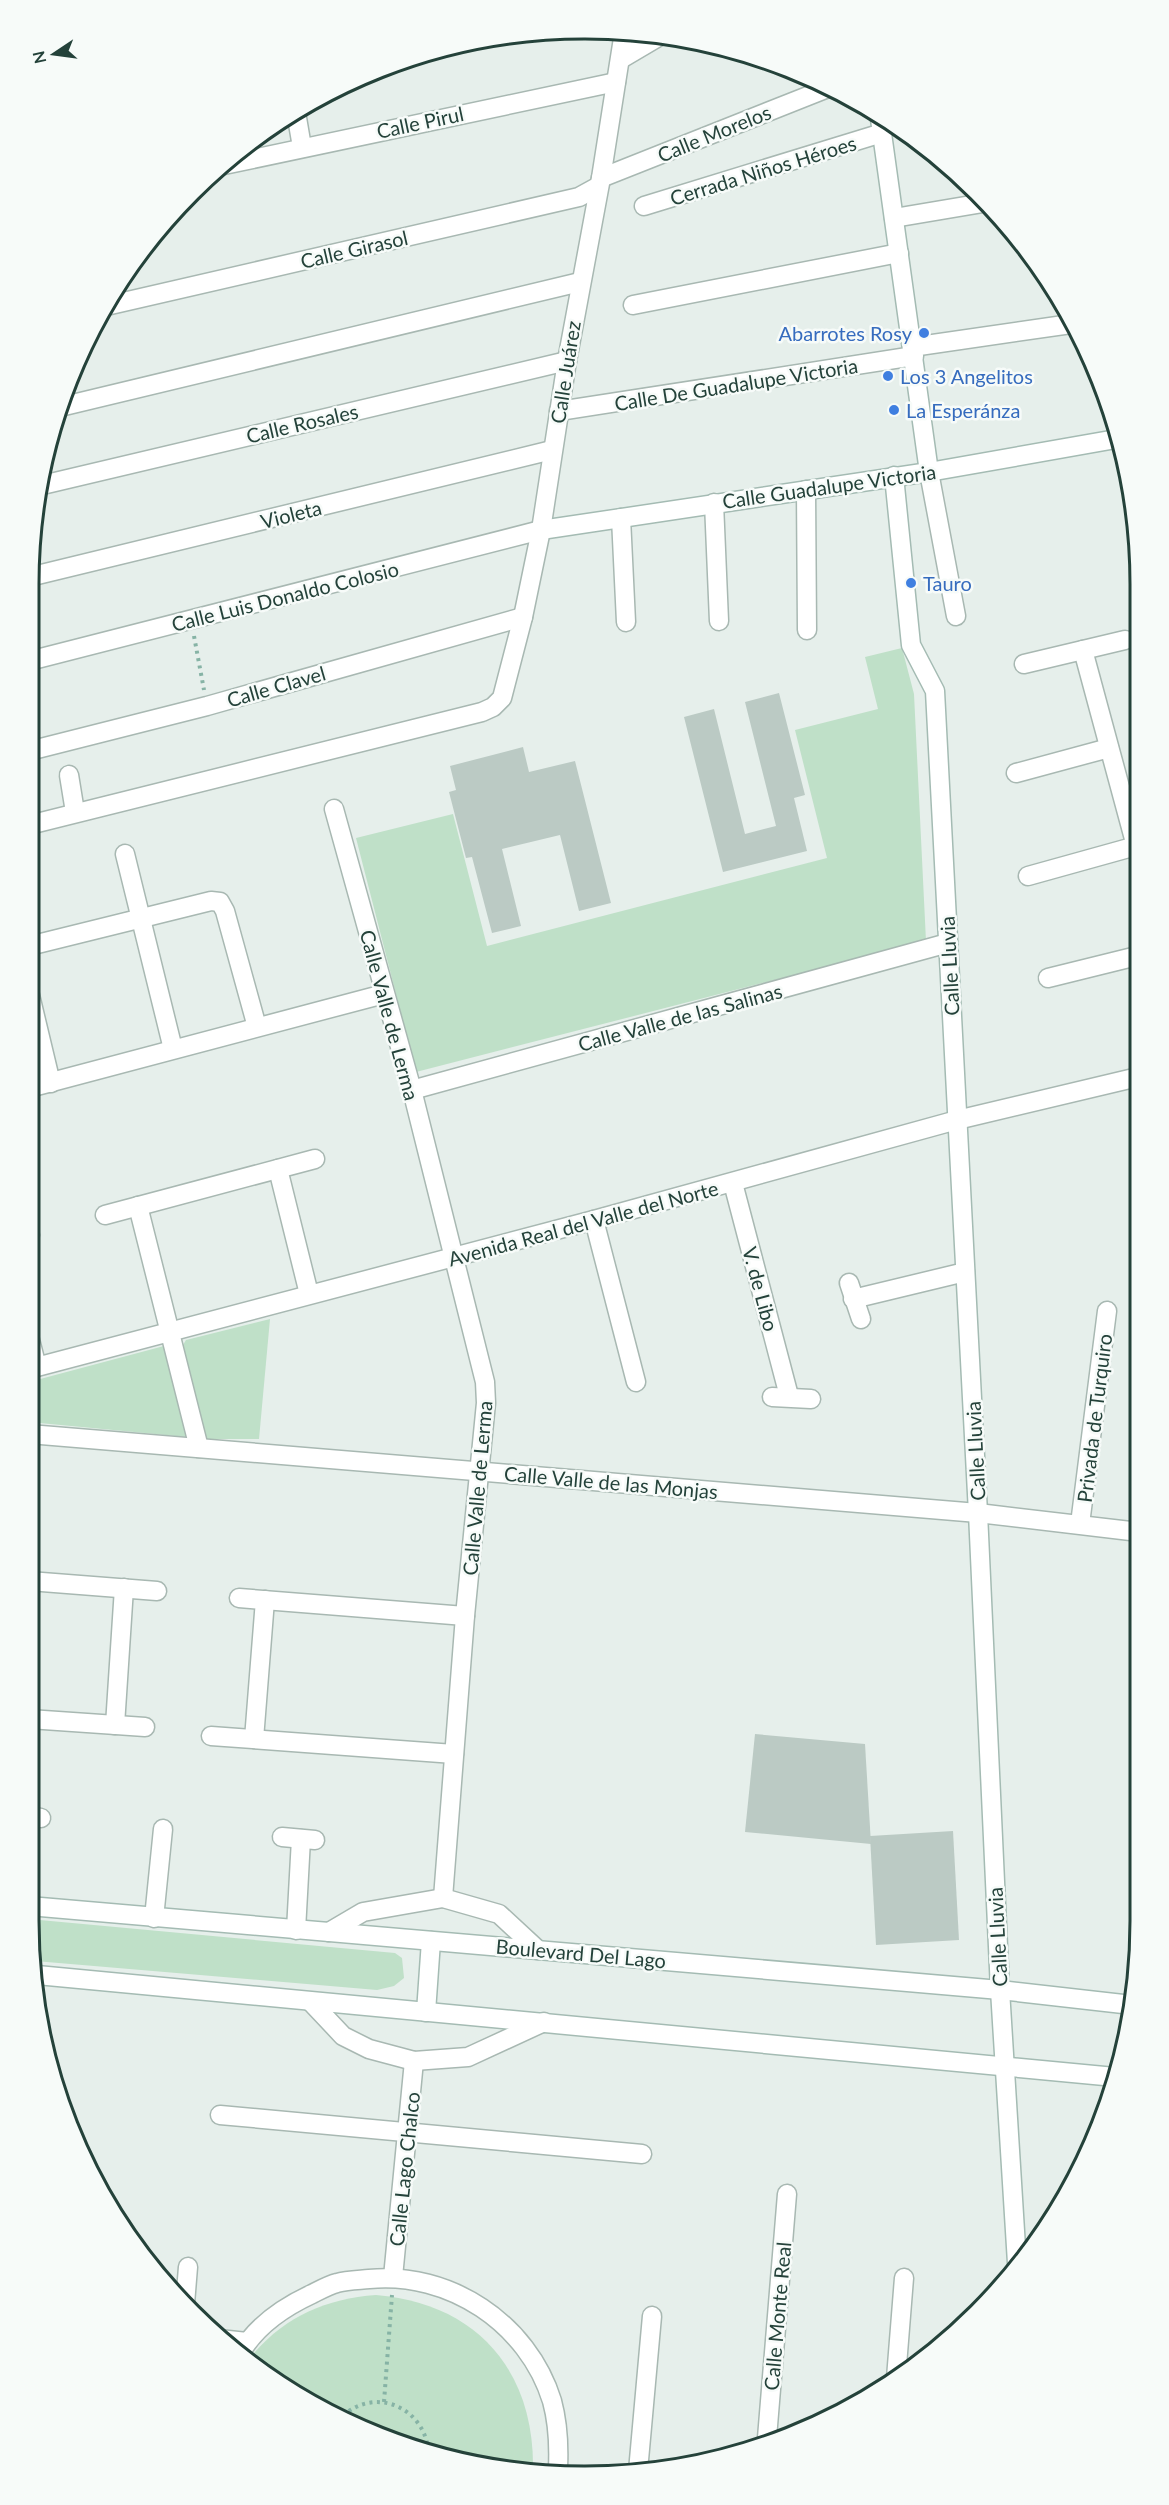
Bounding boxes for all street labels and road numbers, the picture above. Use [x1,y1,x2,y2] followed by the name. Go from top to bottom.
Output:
[654,99,774,167] street label: Calle Morelos
[374,101,466,143] street label: Calle Pirul
[667,130,859,210] street label: Cerrada Niños Héroes
[298,225,410,273] street label: Calle Girasol
[545,319,585,425] street label: Calle Juárez
[613,353,859,415] street label: Calle De Guadalupe Victoria
[244,398,360,448] street label: Calle Rosales
[721,459,937,513] street label: Calle Guadalupe Victoria
[258,495,324,533] street label: Violeta
[169,556,401,636] street label: Calle Luis Donaldo Colosio
[224,660,328,712] street label: Calle Clavel
[934,916,964,1016] street label: Calle Lluvia
[356,927,424,1103] street label: Calle Valle de Lerma
[575,978,785,1056] street label: Calle Valle de las Salinas
[445,1175,721,1271] street label: Avenida Real del Valle del Norte
[738,1244,784,1334] street label: V. de Libo
[1072,1332,1116,1504] street label: Privada de Turquiro
[457,1400,497,1576] street label: Calle Valle de Lerma
[960,1401,990,1501] street label: Calle Lluvia
[503,1461,719,1503] street label: Calle Valle de las Monjas
[982,1887,1012,1987] street label: Calle Lluvia
[495,1934,667,1972] street label: Boulevard Del Lago
[384,2091,424,2247] street label: Calle Lago Chalco
[759,2241,795,2391] street label: Calle Monte Real

